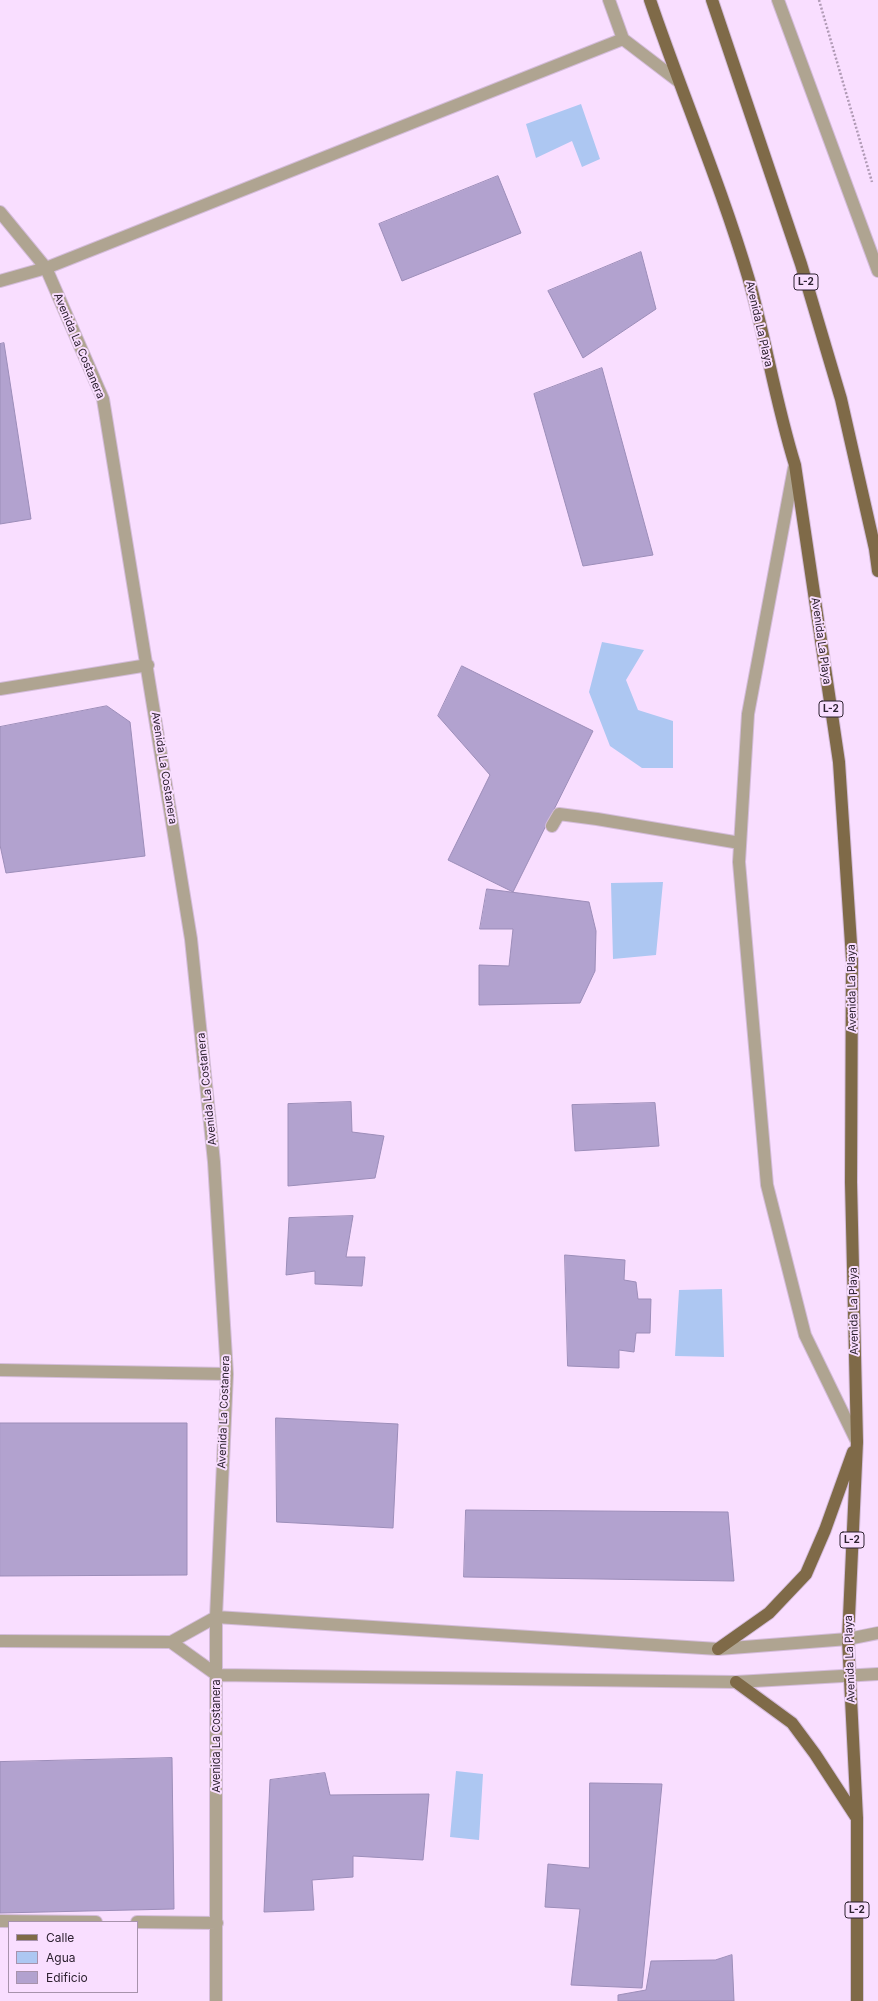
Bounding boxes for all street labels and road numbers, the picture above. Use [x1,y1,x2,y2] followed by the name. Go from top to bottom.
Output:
[794,274,818,290] road number: L-2
[743,280,775,368] street label: Avenida La Playa
[51,291,107,401] street label: Avenida La Costanera
[808,597,834,685] street label: Avenida La Playa
[819,701,843,717] road number: L-2
[149,711,179,825] street label: Avenida La Costanera
[845,944,859,1032] street label: Avenida La Playa
[195,1032,219,1146] street label: Avenida La Costanera
[847,1267,861,1355] street label: Avenida La Playa
[215,1355,233,1469] street label: Avenida La Costanera
[840,1532,864,1548] road number: L-2
[842,1615,858,1703] street label: Avenida La Playa
[210,1679,224,1793] street label: Avenida La Costanera
[845,1902,869,1918] road number: L-2

